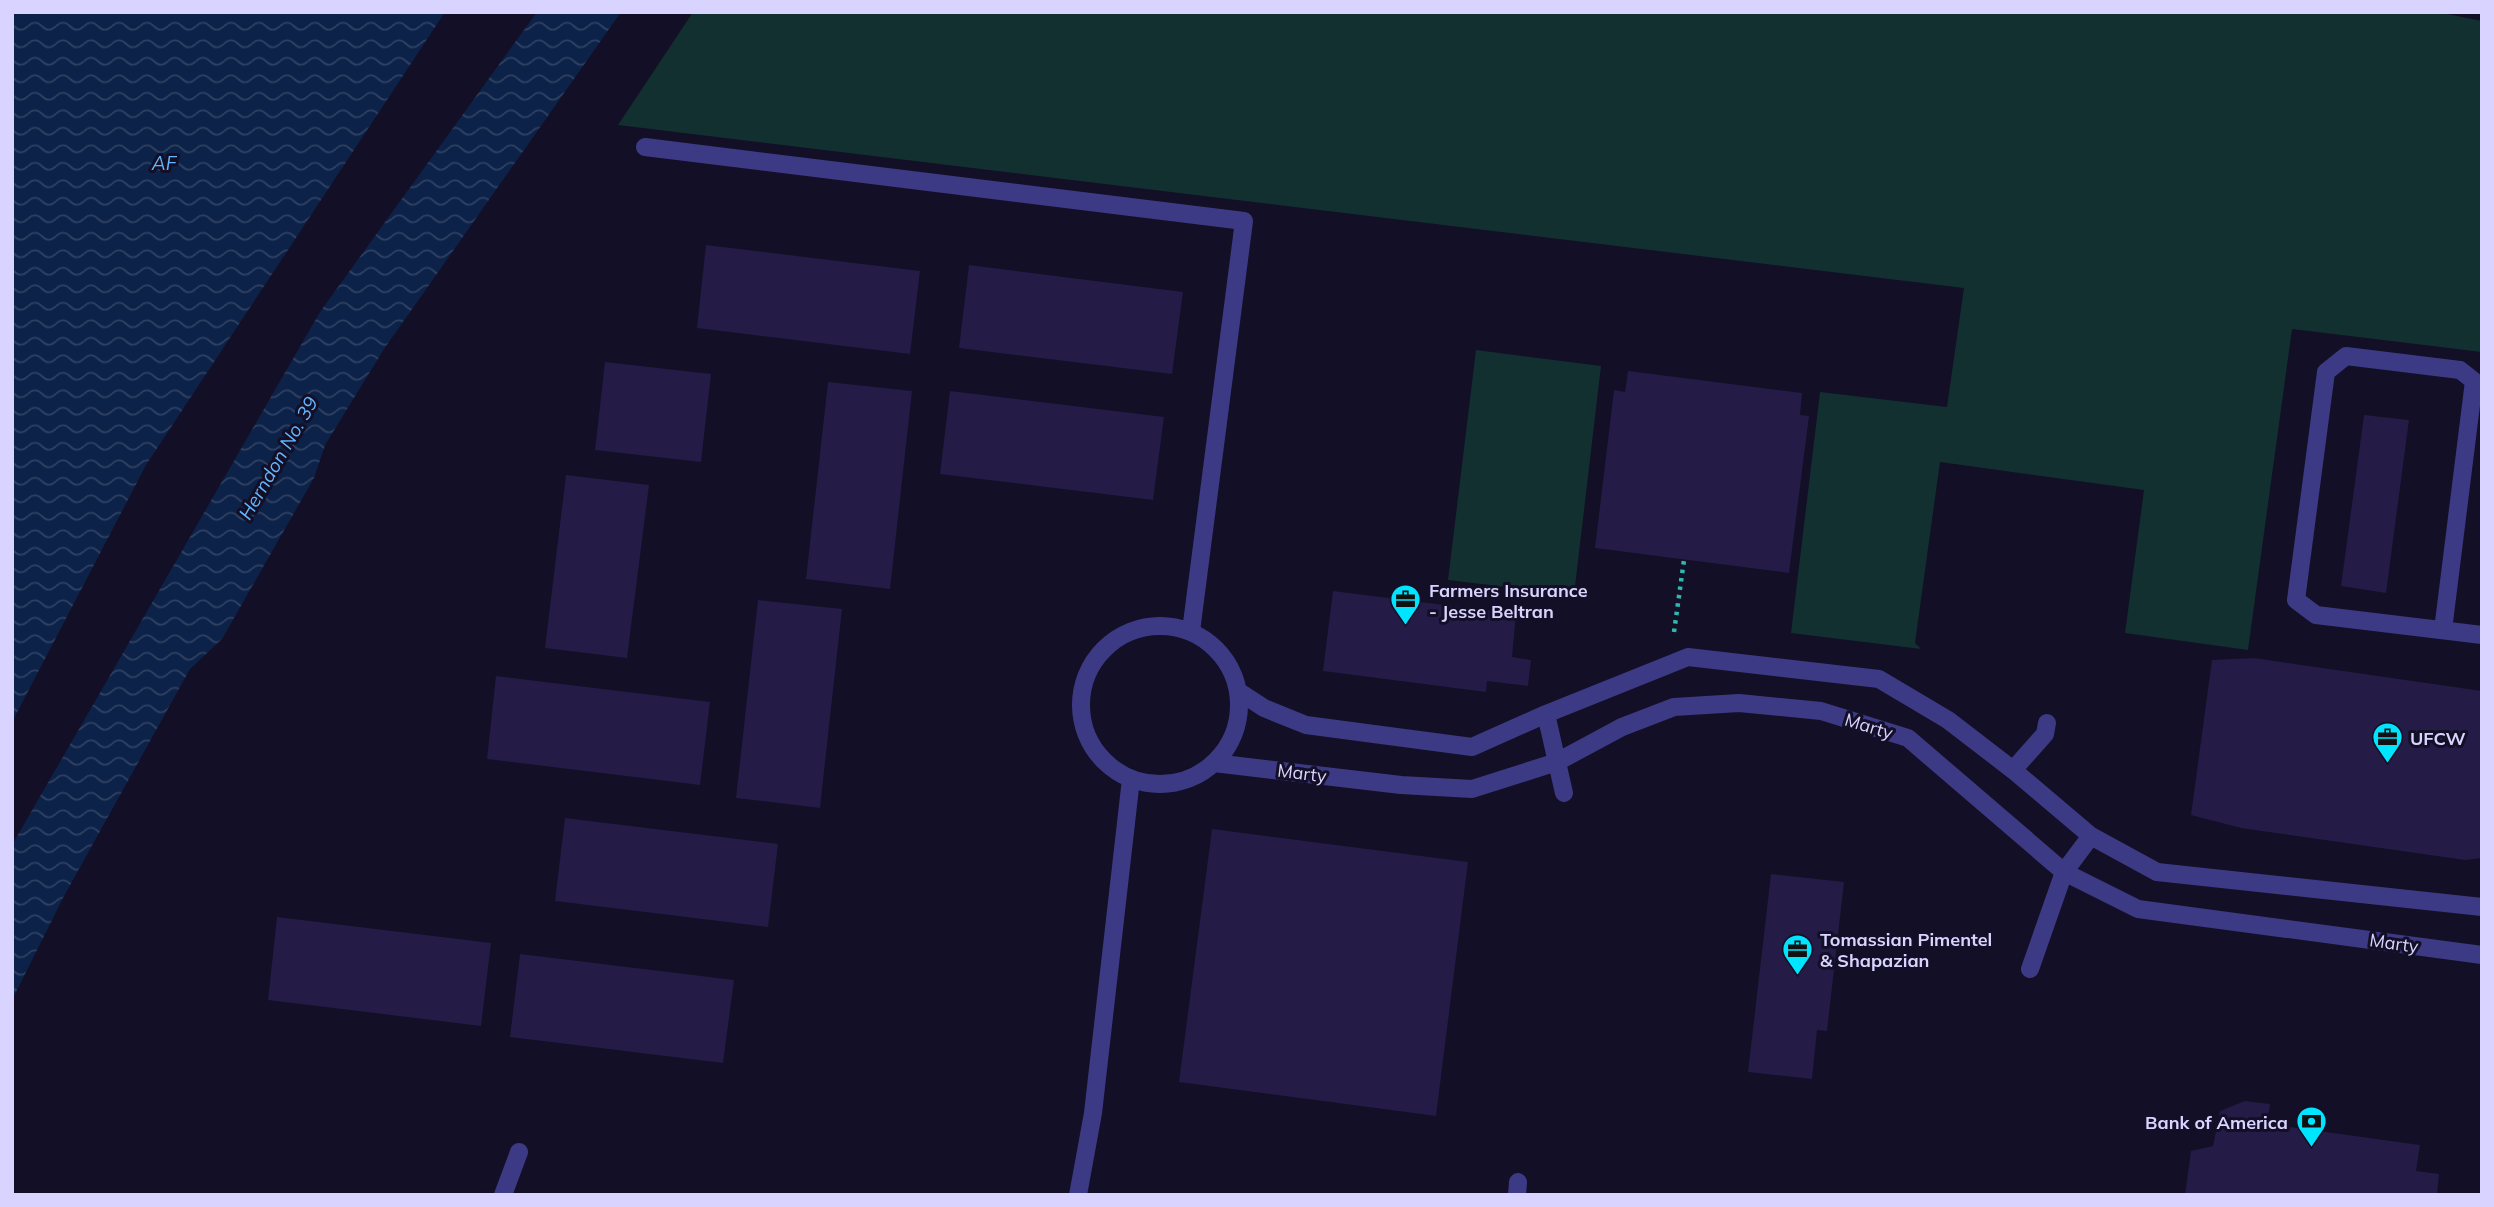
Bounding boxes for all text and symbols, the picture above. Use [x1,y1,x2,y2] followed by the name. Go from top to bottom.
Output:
[151,151,178,175] water label: AF
[233,392,323,524] water label: Herndon No. 39
[1429,579,1588,623] place label: Farmers Insurance - Jesse Beltran
[1389,583,1423,627] office icon: Farmers Insurance - Jesse Beltran
[1842,708,1896,744] street label: Marty
[2370,721,2404,765] office icon: UFCW
[2410,727,2466,750] place label: UFCW
[1276,759,1328,787] street label: Marty
[1820,928,1992,972] place label: Tomassian Pimentel & Shapazian
[2368,928,2420,958] street label: Marty
[1780,932,1814,976] office icon: Tomassian Pimentel & Shapazian
[2294,1105,2328,1149] bank icon: Bank of America
[2145,1111,2288,1134] place label: Bank of America

